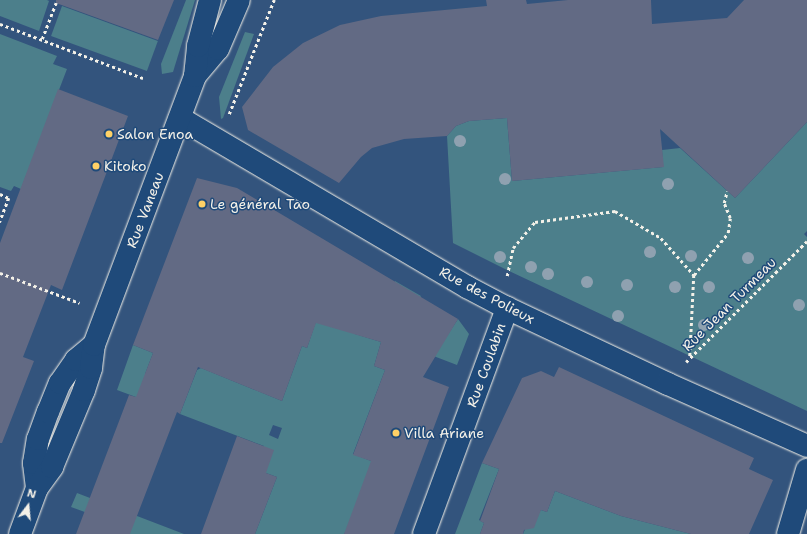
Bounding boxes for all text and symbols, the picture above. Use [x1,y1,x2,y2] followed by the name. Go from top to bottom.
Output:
[117,126,193,142] place label: Salon Enoa
[104,129,114,139] marker: Salon Enoa
[104,158,147,174] place label: Kitoko
[91,161,101,171] marker: Kitoko
[123,170,167,250] street label: Rue Vaneau
[210,196,310,212] place label: Le général Tao
[197,199,207,209] marker: Le général Tao
[679,254,779,354] street label: Rue Jean Turmeau
[437,263,537,327] street label: Rue des Polieux
[463,321,509,409] street label: Rue Coulabin
[404,425,484,441] place label: Villa Ariane
[391,428,401,438] marker: Villa Ariane
[8,486,48,526] north arrow
[25,486,38,502] text: N

